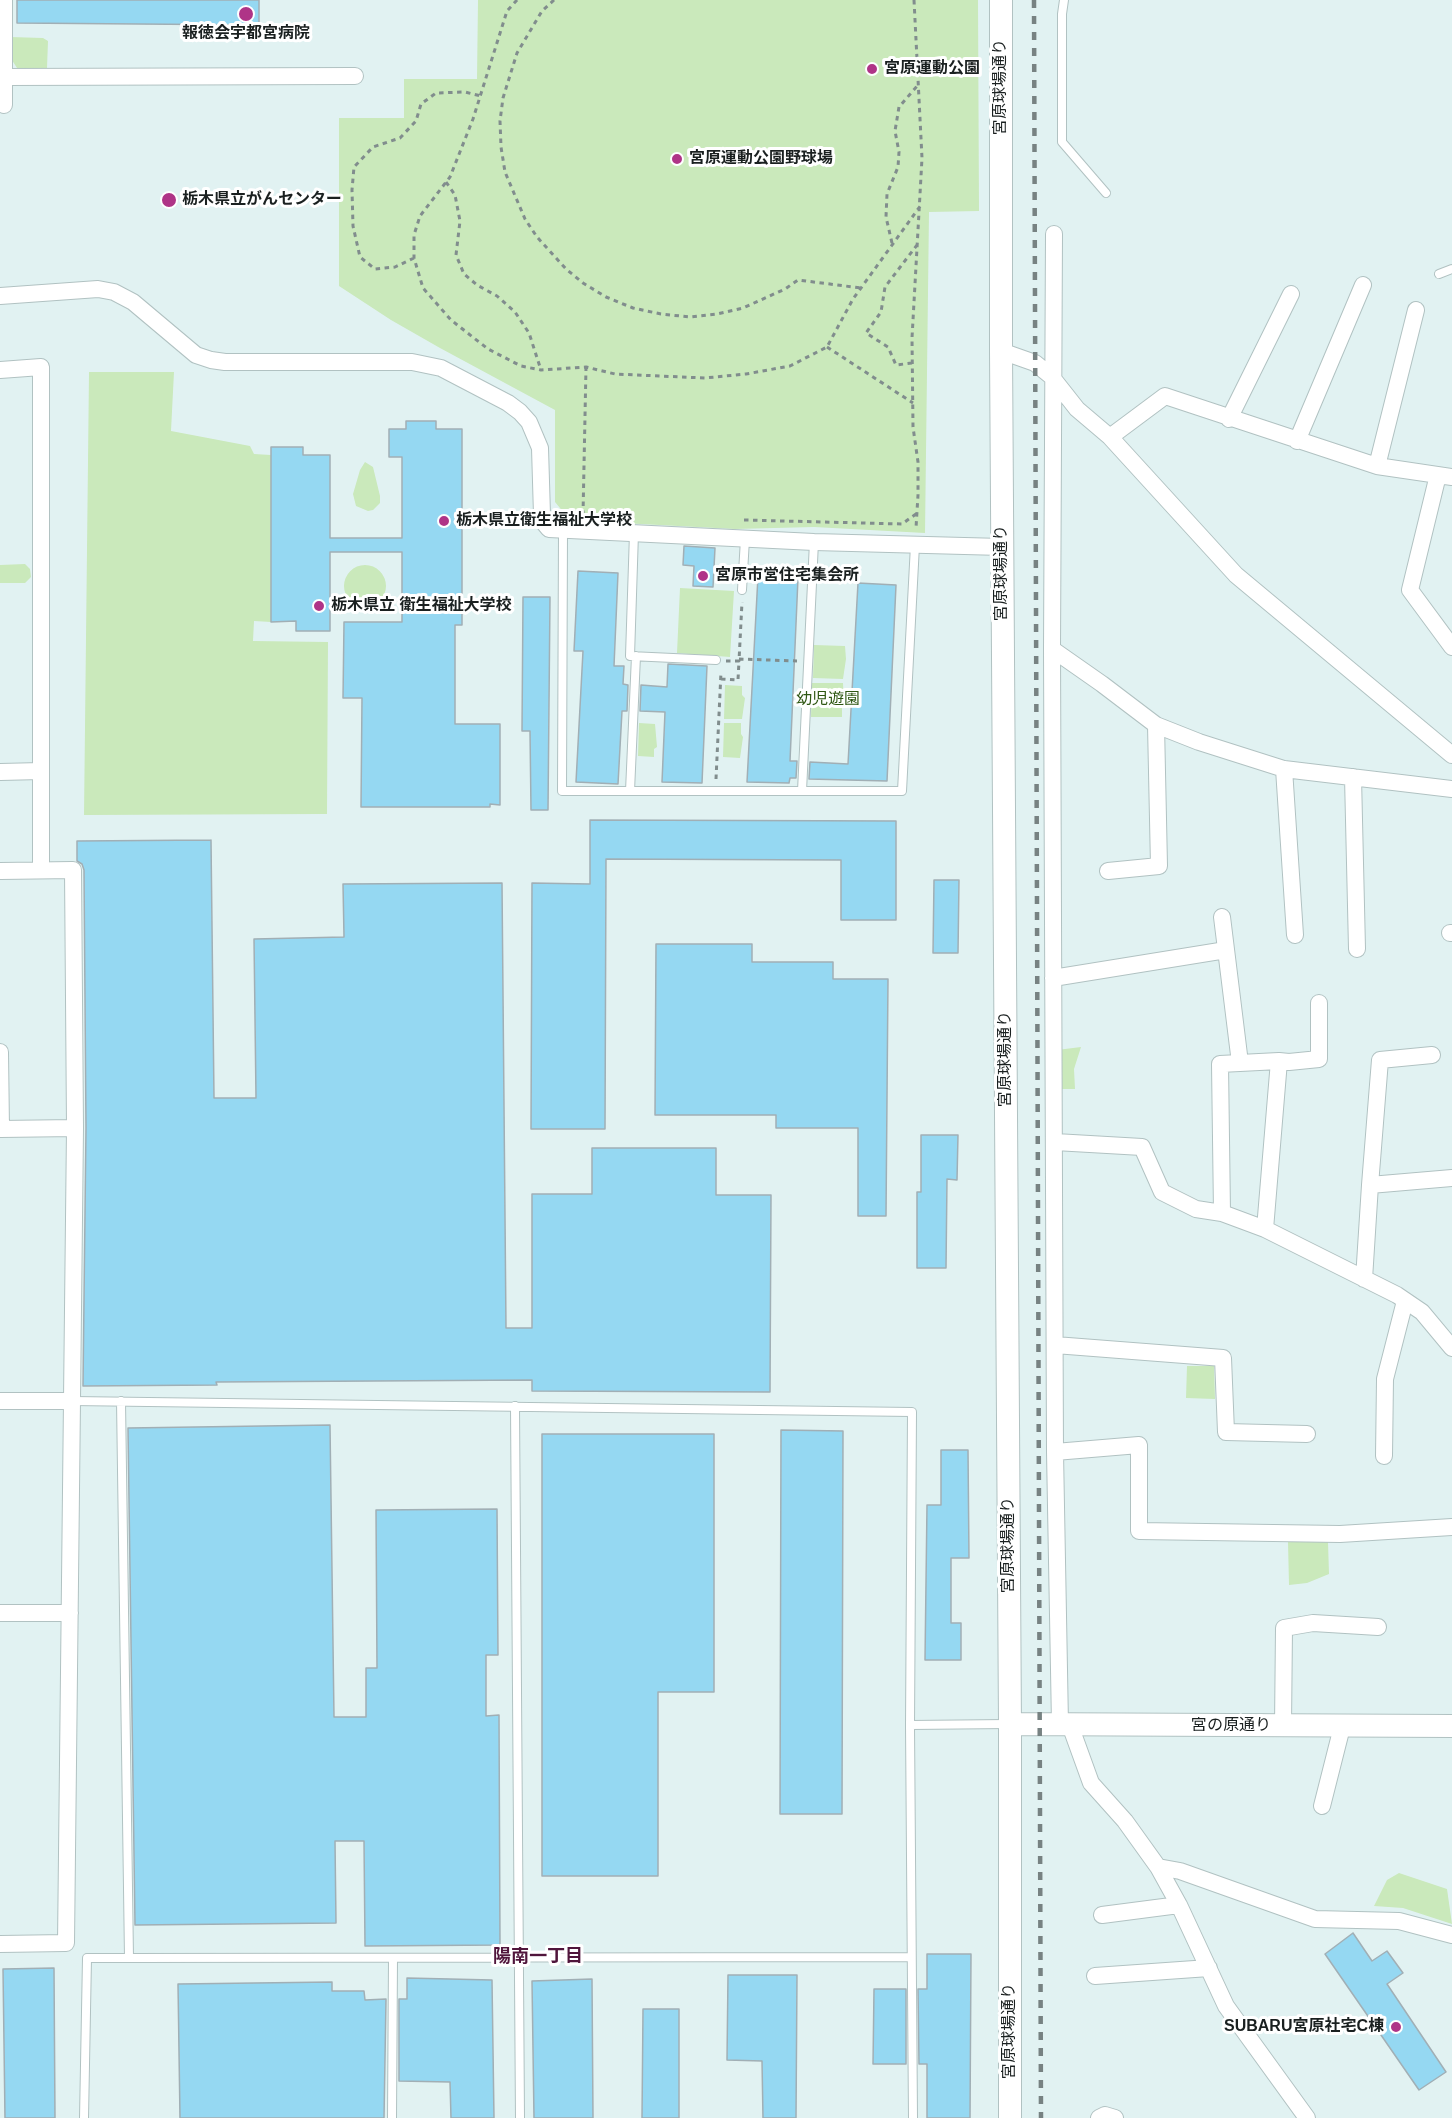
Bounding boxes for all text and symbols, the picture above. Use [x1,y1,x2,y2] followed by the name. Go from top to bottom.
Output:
[237,5,255,23] marker: 報徳会宇都宮病院
[182,24,310,44] place label: 報徳会宇都宮病院
[991,39,1011,135] street label: 宮原球場通り
[884,59,980,79] place label: 宮原運動公園
[865,62,879,76] marker: 宮原運動公園
[689,149,833,169] place label: 宮原運動公園野球場
[670,152,684,166] marker: 宮原運動公園野球場
[182,190,342,210] place label: 栃木県立がんセンター
[160,191,178,209] marker: 栃木県立がんセンター
[456,511,632,531] place label: 栃木県立衛生福祉大学校
[437,514,451,528] marker: 栃木県立衛生福祉大学校
[992,525,1012,621] street label: 宮原球場通り
[715,566,859,586] place label: 宮原市営住宅集会所
[696,569,710,583] marker: 宮原市営住宅集会所
[331,596,511,616] place label: 栃木県立 衛生福祉大学校
[312,599,326,613] marker: 栃木県立 衛生福祉大学校
[796,690,860,710] park label: 幼児遊園
[996,1011,1016,1107] street label: 宮原球場通り
[999,1497,1019,1593] street label: 宮原球場通り
[1191,1716,1271,1736] street label: 宮の原通り
[493,1946,583,1968] district label: 陽南一丁目
[1000,1983,1020,2079] street label: 宮原球場通り
[1224,2017,1384,2037] place label: SUBARU宮原社宅C棟
[1389,2020,1403,2034] marker: SUBARU宮原社宅C棟

